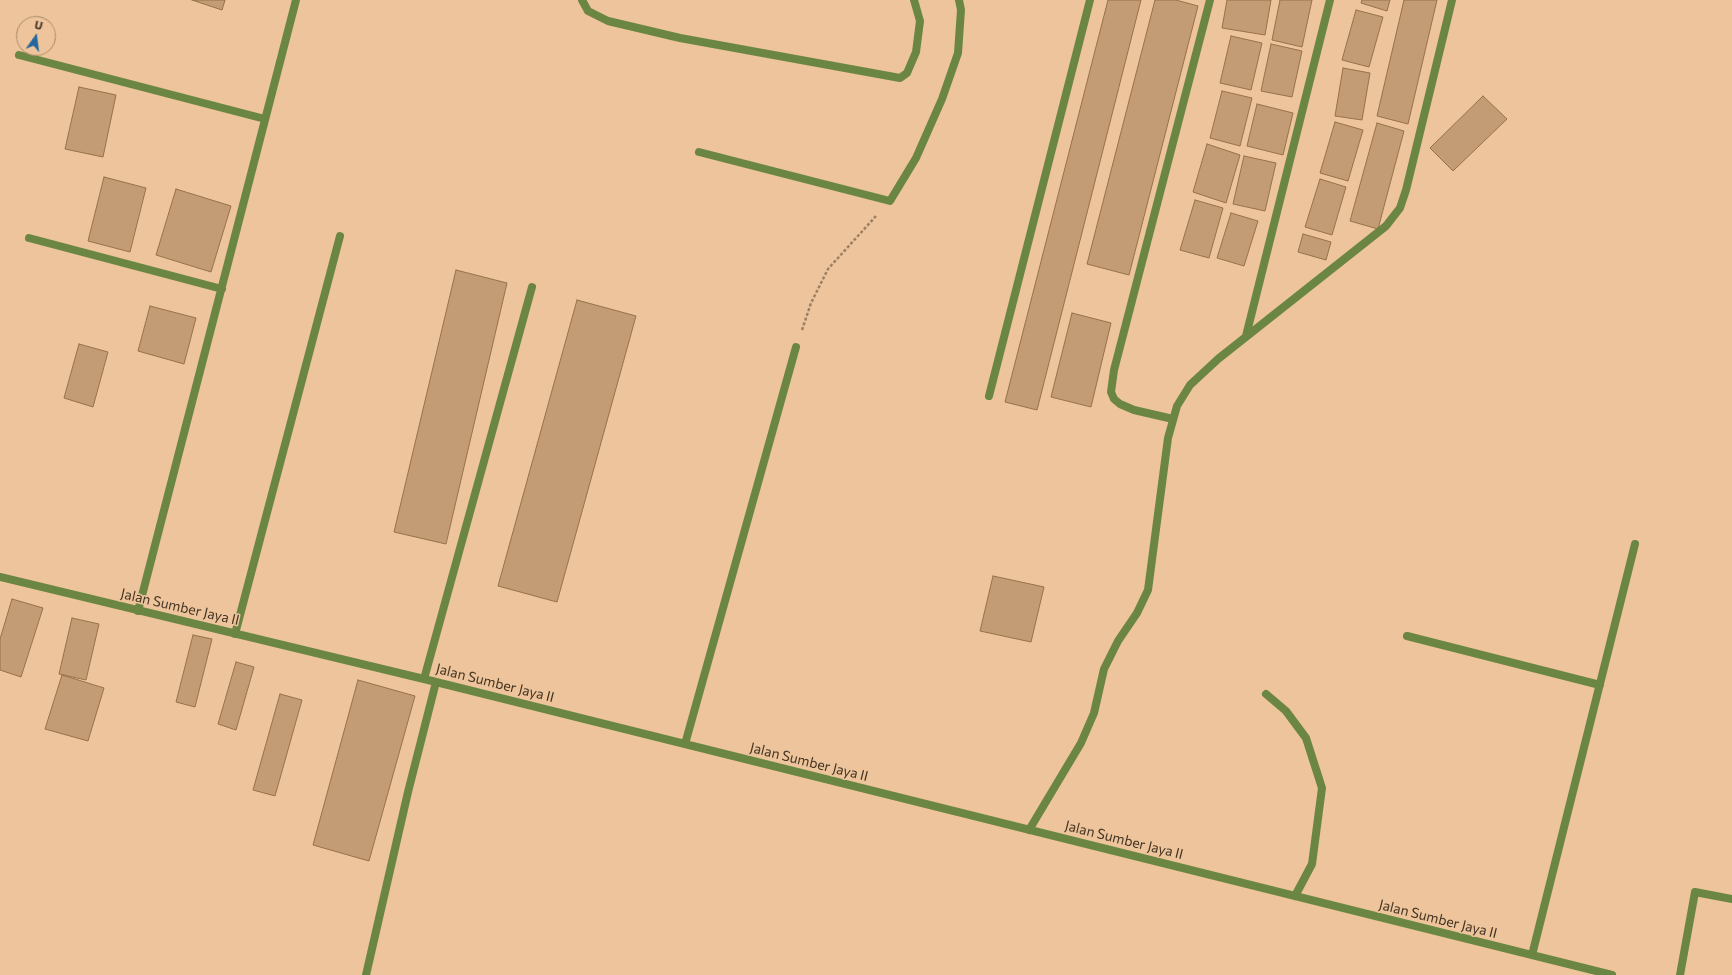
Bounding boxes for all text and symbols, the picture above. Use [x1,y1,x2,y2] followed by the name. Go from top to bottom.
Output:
[16,16,56,56] north arrow
[33,18,44,32] text: U
[119,585,241,629] street label: Jalan Sumber Jaya II
[434,660,556,706] street label: Jalan Sumber Jaya II
[748,739,870,785] street label: Jalan Sumber Jaya II
[1063,817,1185,863] street label: Jalan Sumber Jaya II
[1377,896,1499,942] street label: Jalan Sumber Jaya II

